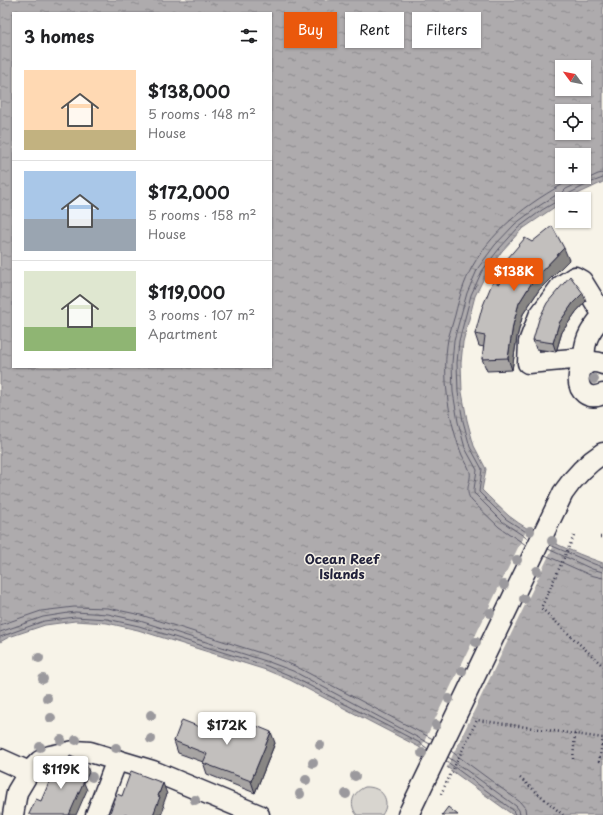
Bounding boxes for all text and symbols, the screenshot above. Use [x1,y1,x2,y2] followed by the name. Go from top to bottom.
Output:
[284,12,337,48] chip: Buy
[345,12,404,48] chip: Rent
[412,12,481,48] chip: Filters
[24,23,94,49] text: 3 homes
[238,25,260,47] icon: filters
[555,60,591,96] north arrow
[555,60,591,228] map controls
[148,78,230,104] text: $138,000
[56,86,104,134] icon: home
[148,104,256,123] text: 5 rooms · 148 m²
[555,104,591,140] button: locate
[148,123,186,142] text: House
[555,148,591,184] button: +
[148,179,230,205] text: $172,000
[56,187,104,235] icon: home
[555,192,591,228] button: −
[148,205,256,224] text: 5 rooms · 158 m²
[148,224,186,243] text: House
[486,258,542,292] pin: $138K
[494,261,534,280] text: $138K
[148,279,225,305] text: $119,000
[56,287,104,335] icon: home
[148,305,255,324] text: 3 rooms · 107 m²
[148,324,217,343] text: Apartment
[305,549,381,583] district label: Ocean Reef Islands
[199,712,255,746] pin: $172K
[207,715,247,734] text: $172K
[33,756,89,790] pin: $119K
[42,759,80,778] text: $119K

